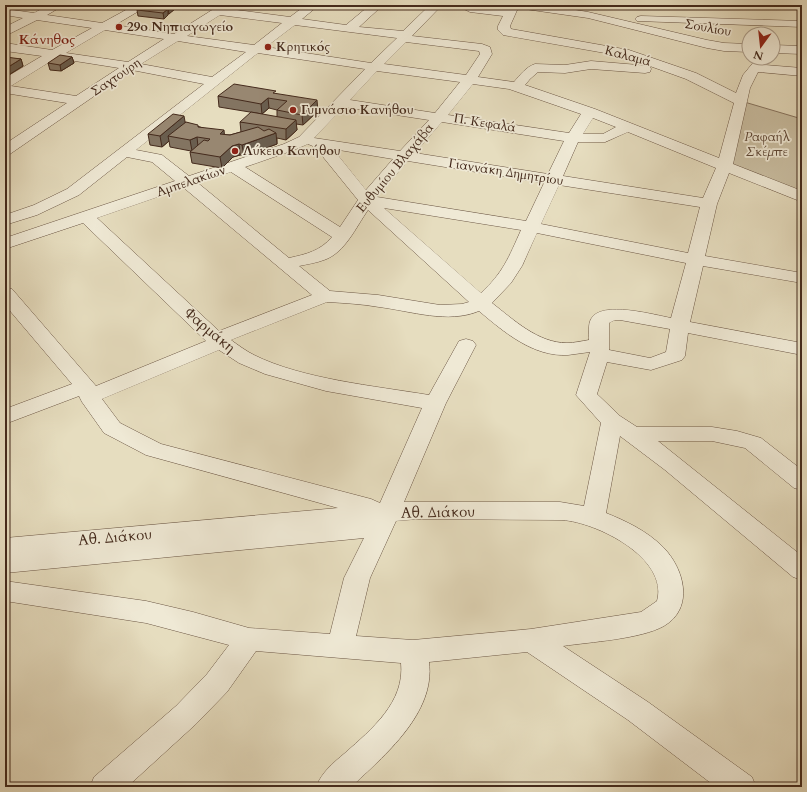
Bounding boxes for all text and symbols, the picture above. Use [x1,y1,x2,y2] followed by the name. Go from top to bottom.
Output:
[683,15,733,41] street label: Σουλίου
[127,18,234,36] place label: 29ο Νηπιαγωγείο
[114,22,124,32] marker: 29ο Νηπιαγωγείο
[741,26,781,66] north arrow
[19,30,75,49] district label: Κάνηθος
[276,38,330,56] place label: Κρητικός
[603,41,653,71] street label: Καλαμά
[263,42,273,52] marker: Κρητικός
[752,47,765,64] text: N
[88,54,145,100] street label: Σαχτούρη
[301,101,414,119] place label: Γυμνάσιο Κανήθου
[288,105,298,115] marker: Γυμνάσιο Κανήθου
[453,109,517,137] street label: Π. Κεφαλά
[352,119,438,216] street label: Ευθυμίου Βλαχάβα
[744,128,791,161] park label: Ραφαήλ Σκέμπε
[243,142,341,160] place label: Λύκειο Κανήθου
[230,146,240,156] marker: Λύκειο Κανήθου
[447,154,565,190] street label: Γιαννάκη Δημητρίου
[154,161,228,201] street label: Αμπελακίων
[180,303,240,357] street label: Φαρμάκη
[401,501,475,523] street label: Αθ. Διάκου
[77,524,153,550] street label: Αθ. Διάκου

